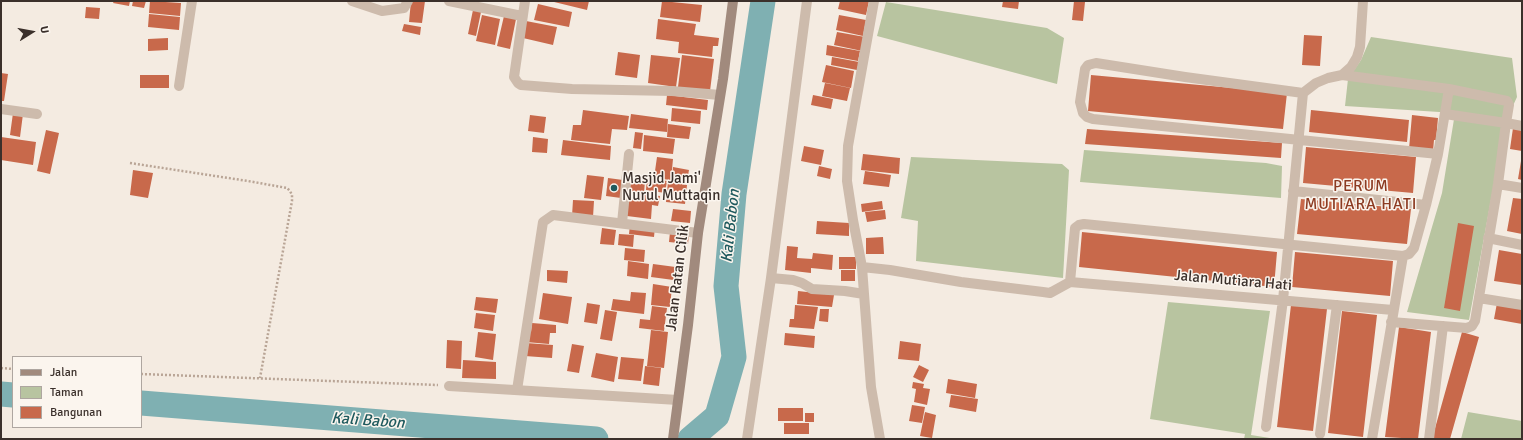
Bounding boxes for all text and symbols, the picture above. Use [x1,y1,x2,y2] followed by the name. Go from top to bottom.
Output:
[12,12,52,52] north arrow
[37,25,51,34] text: U
[622,170,720,205] place label: Masjid Jami' Nurul Muttaqin
[1304,177,1418,215] district label: PERUM MUTIARA HATI
[609,183,619,193] marker: Masjid Jami' Nurul Muttaqin
[718,188,744,264] water label: Kali Babon
[663,224,693,332] street label: Jalan Ratan Cilik
[1173,267,1293,295] street label: Jalan Mutiara Hati
[12,356,142,428] legend
[50,365,77,380] text: Jalan
[50,385,83,400] text: Taman
[50,405,102,420] text: Bangunan
[331,409,405,433] water label: Kali Babon

